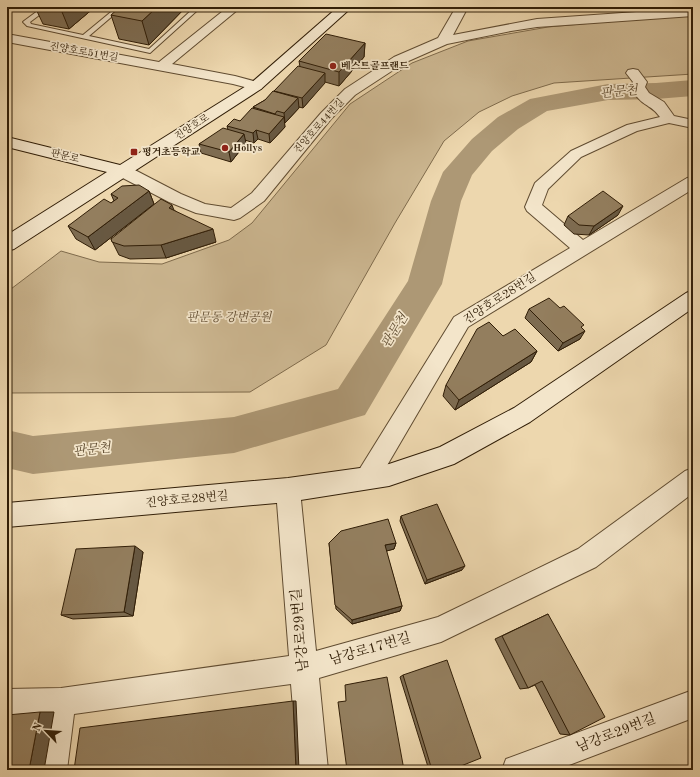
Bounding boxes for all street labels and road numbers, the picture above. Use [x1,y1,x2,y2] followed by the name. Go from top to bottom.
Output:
[49,40,119,63] street label: 진양호로51번길
[291,96,346,155] street label: 진양호로44번길
[173,111,211,142] street label: 진양호로
[50,148,81,164] street label: 판문로
[461,270,538,327] street label: 진양호로28번길
[145,488,229,510] street label: 진양호로28번길
[288,588,311,672] street label: 남강로29번길
[327,630,412,667] street label: 남강로17번길
[574,711,658,755] street label: 남강로29번길

